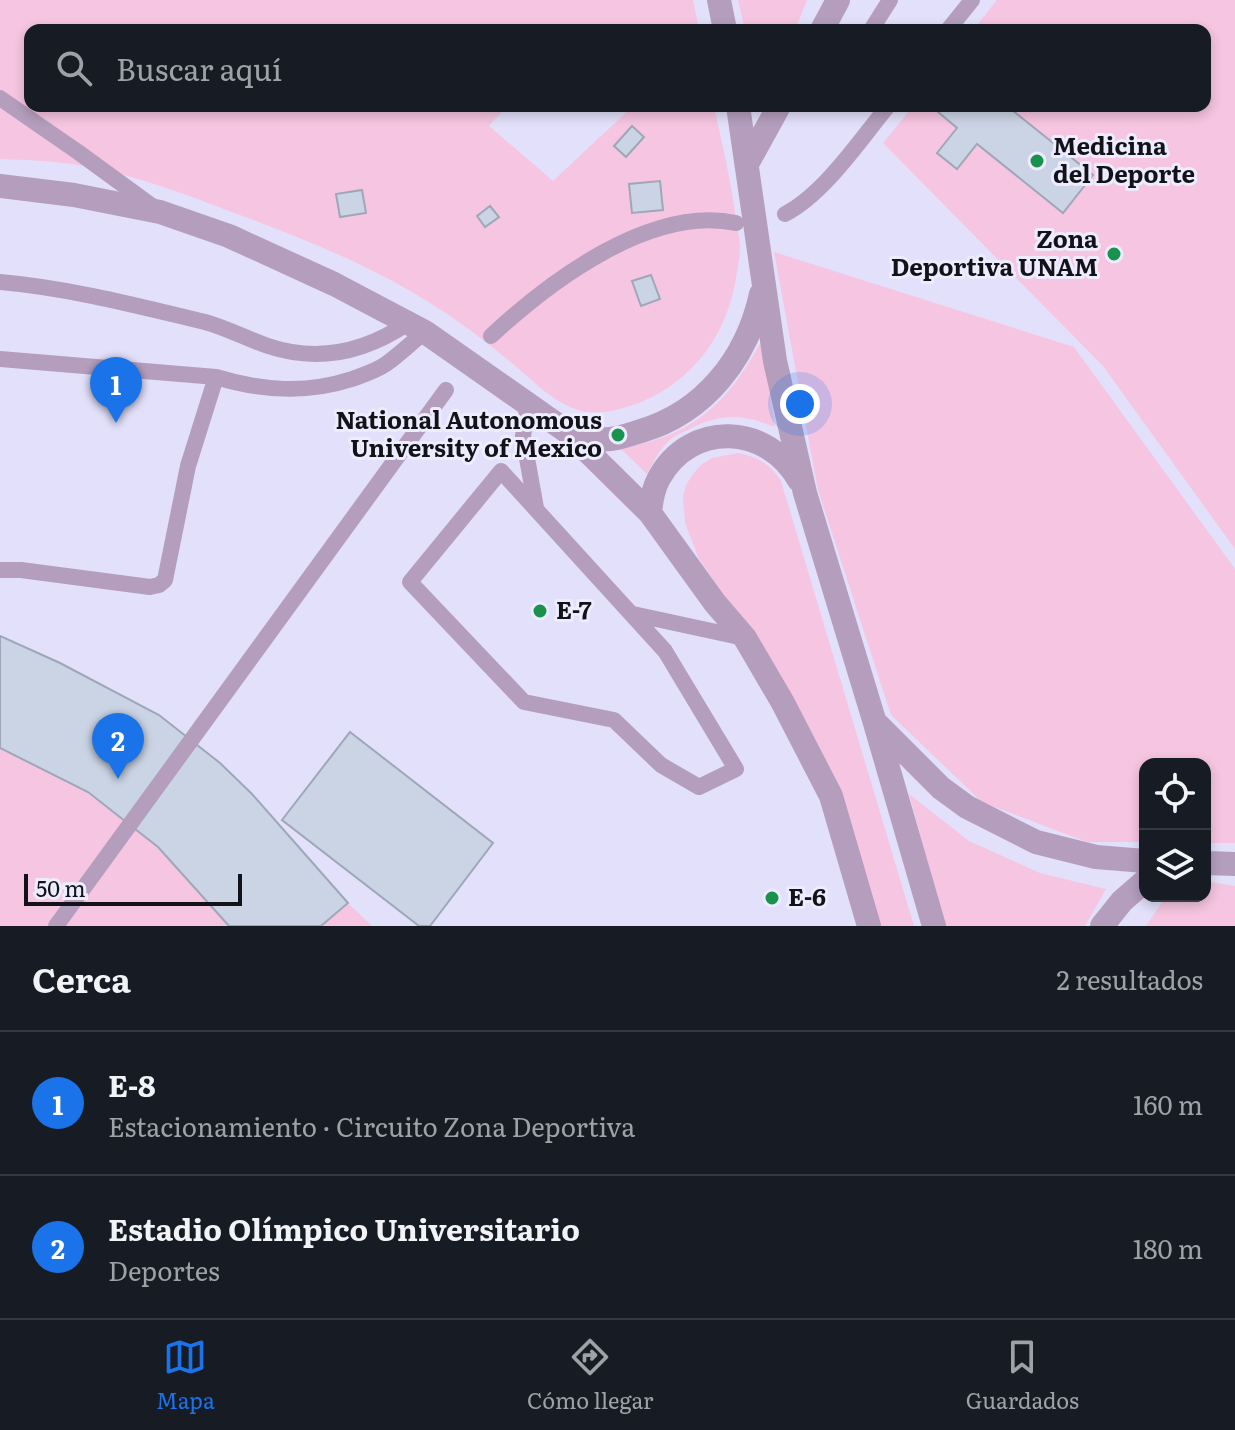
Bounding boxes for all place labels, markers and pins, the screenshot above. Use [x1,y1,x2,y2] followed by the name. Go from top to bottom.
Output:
[1053,127,1195,190] place label: Medicina del Deporte
[1028,152,1046,170] marker: Medicina del Deporte
[891,220,1098,283] place label: Zona Deportiva UNAM
[1105,245,1123,263] marker: Zona Deportiva UNAM
[90,357,142,423] pin: 1
[335,401,602,464] place label: National Autonomous University of Mexico
[609,426,627,444] marker: National Autonomous University of Mexico
[556,591,591,626] place label: E-7
[531,602,549,620] marker: E-7
[92,713,144,779] pin: 2
[788,878,826,913] place label: E-6
[763,889,781,907] marker: E-6

